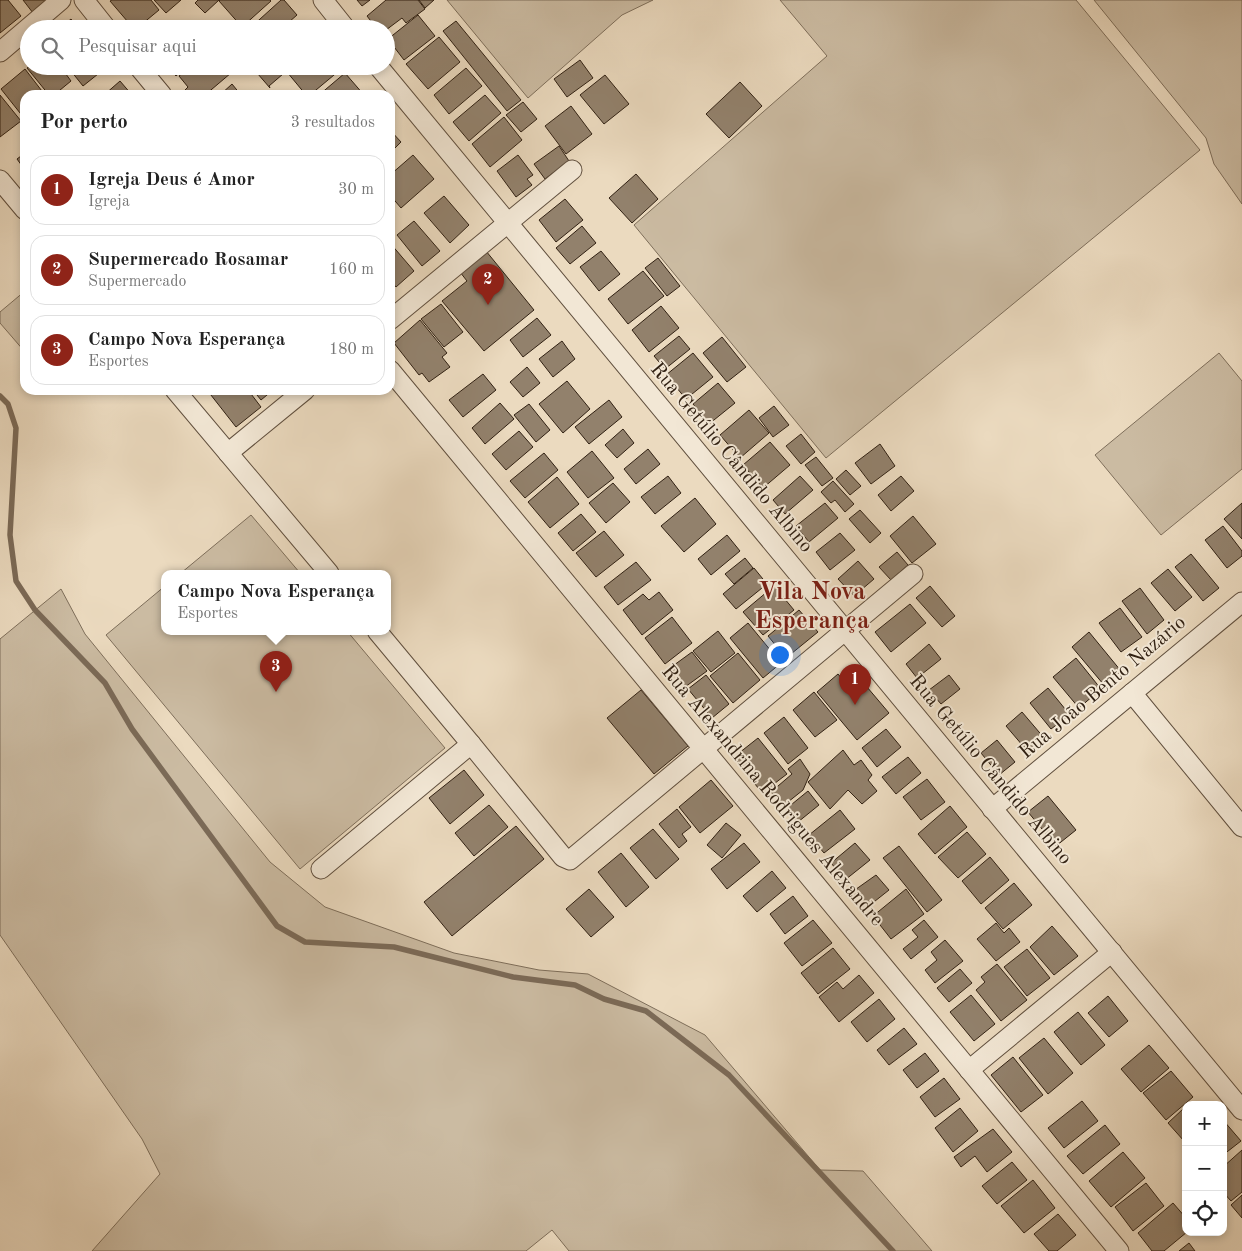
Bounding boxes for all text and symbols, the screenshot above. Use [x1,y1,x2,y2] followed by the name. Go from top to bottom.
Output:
[20,20,395,75] search box
[38,34,66,62] icon: search
[78,38,197,57] text: Pesquisar aqui
[40,112,128,133] text: Por perto
[291,115,375,131] text: 3 resultados
[88,171,255,190] text: Igreja Deus é Amor
[52,182,62,198] text: 1
[338,182,374,198] text: 30 m
[88,194,130,210] text: Igreja
[88,251,288,270] text: Supermercado Rosamar
[52,262,62,278] text: 2
[329,262,374,278] text: 160 m
[472,264,504,305] pin: 2
[88,274,186,290] text: Supermercado
[88,331,285,350] text: Campo Nova Esperança
[52,342,62,358] text: 3
[329,342,374,358] text: 180 m
[88,354,149,370] text: Esportes
[646,359,816,557] street label: Rua Getúlio Cândido Albino
[161,570,391,635] popup
[754,580,870,634] district label: Vila Nova Esperança
[177,583,375,602] text: Campo Nova Esperança
[177,606,238,622] text: Esportes
[1016,613,1190,763] street label: Rua João Bento Nazário
[767,642,793,668] your location
[260,651,292,692] pin: 3
[657,662,887,930] street label: Rua Alexandrina Rodrigues Alexandre
[839,664,871,705] pin: 1
[905,671,1075,869] street label: Rua Getúlio Cândido Albino
[1182,1101,1227,1236] map controls
[1182,1101,1227,1146] button: +
[1182,1146,1227,1191] button: −
[1182,1191,1227,1236] button: locate

